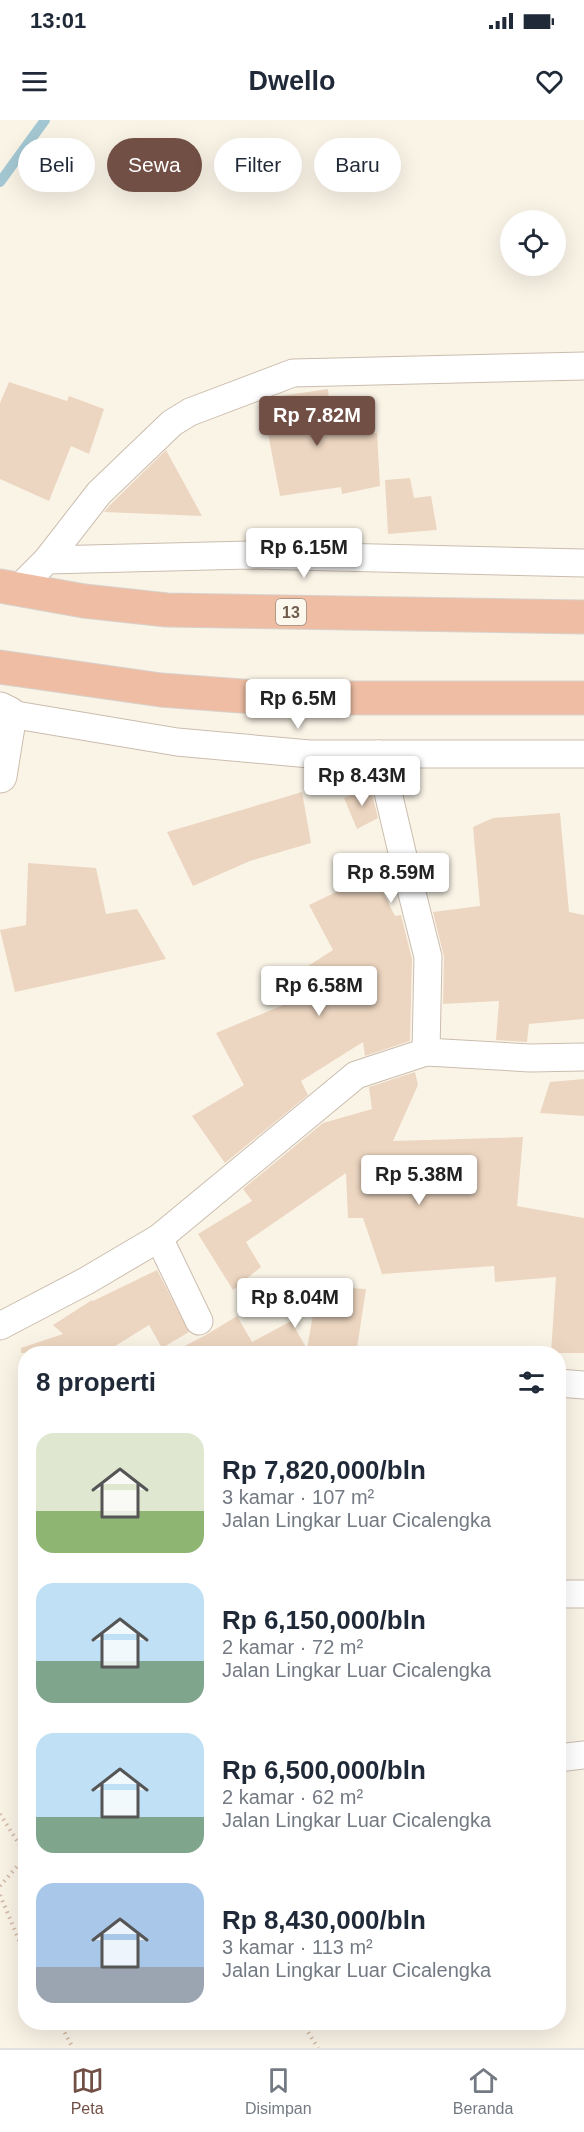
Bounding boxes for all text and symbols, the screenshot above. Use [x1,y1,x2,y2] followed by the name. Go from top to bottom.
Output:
[30,8,86,33] text: 13:01
[18,65,51,98] icon: menu
[533,65,566,98] icon: heart
[248,66,336,96] text: Dwello
[18,138,95,192] chip: Beli
[107,138,202,192] chip: Sewa
[214,138,302,192] chip: Filter
[314,138,401,192] chip: Baru
[500,210,566,276] map controls
[500,210,566,276] button: locate
[255,396,379,447] pin: Rp 7.82M
[273,404,361,426] text: Rp 7.82M
[242,528,366,579] pin: Rp 6.15M
[260,536,348,558] text: Rp 6.15M
[276,599,306,625] road number: 13
[243,679,353,730] pin: Rp 6.5M
[260,687,336,709] text: Rp 6.5M
[300,756,424,807] pin: Rp 8.43M
[318,764,406,786] text: Rp 8.43M
[329,853,453,904] pin: Rp 8.59M
[347,861,435,883] text: Rp 8.59M
[257,966,381,1017] pin: Rp 6.58M
[275,974,363,996] text: Rp 6.58M
[357,1155,481,1206] pin: Rp 5.38M
[375,1163,463,1185] text: Rp 5.38M
[233,1278,357,1329] pin: Rp 8.04M
[251,1286,339,1308] text: Rp 8.04M
[515,1366,548,1399] icon: filters
[36,1367,156,1397] text: 8 properti
[222,1455,426,1485] text: Rp 7,820,000/bln
[84,1457,156,1529] icon: home
[222,1486,374,1508] text: 3 kamar · 107 m²
[222,1509,491,1531] text: Jalan Lingkar Luar Cicalengka
[222,1605,426,1635] text: Rp 6,150,000/bln
[84,1607,156,1679] icon: home
[222,1636,363,1658] text: 2 kamar · 72 m²
[222,1659,491,1681] text: Jalan Lingkar Luar Cicalengka
[222,1755,426,1785] text: Rp 6,500,000/bln
[84,1757,156,1829] icon: home
[222,1786,363,1808] text: 2 kamar · 62 m²
[222,1809,491,1831] text: Jalan Lingkar Luar Cicalengka
[222,1905,426,1935] text: Rp 8,430,000/bln
[84,1907,156,1979] icon: home
[222,1936,373,1958] text: 3 kamar · 113 m²
[222,1959,491,1981] text: Jalan Lingkar Luar Cicalengka
[71,2064,104,2118] tab: Peta
[245,2064,312,2118] tab: Disimpan
[453,2064,513,2118] tab: Beranda

